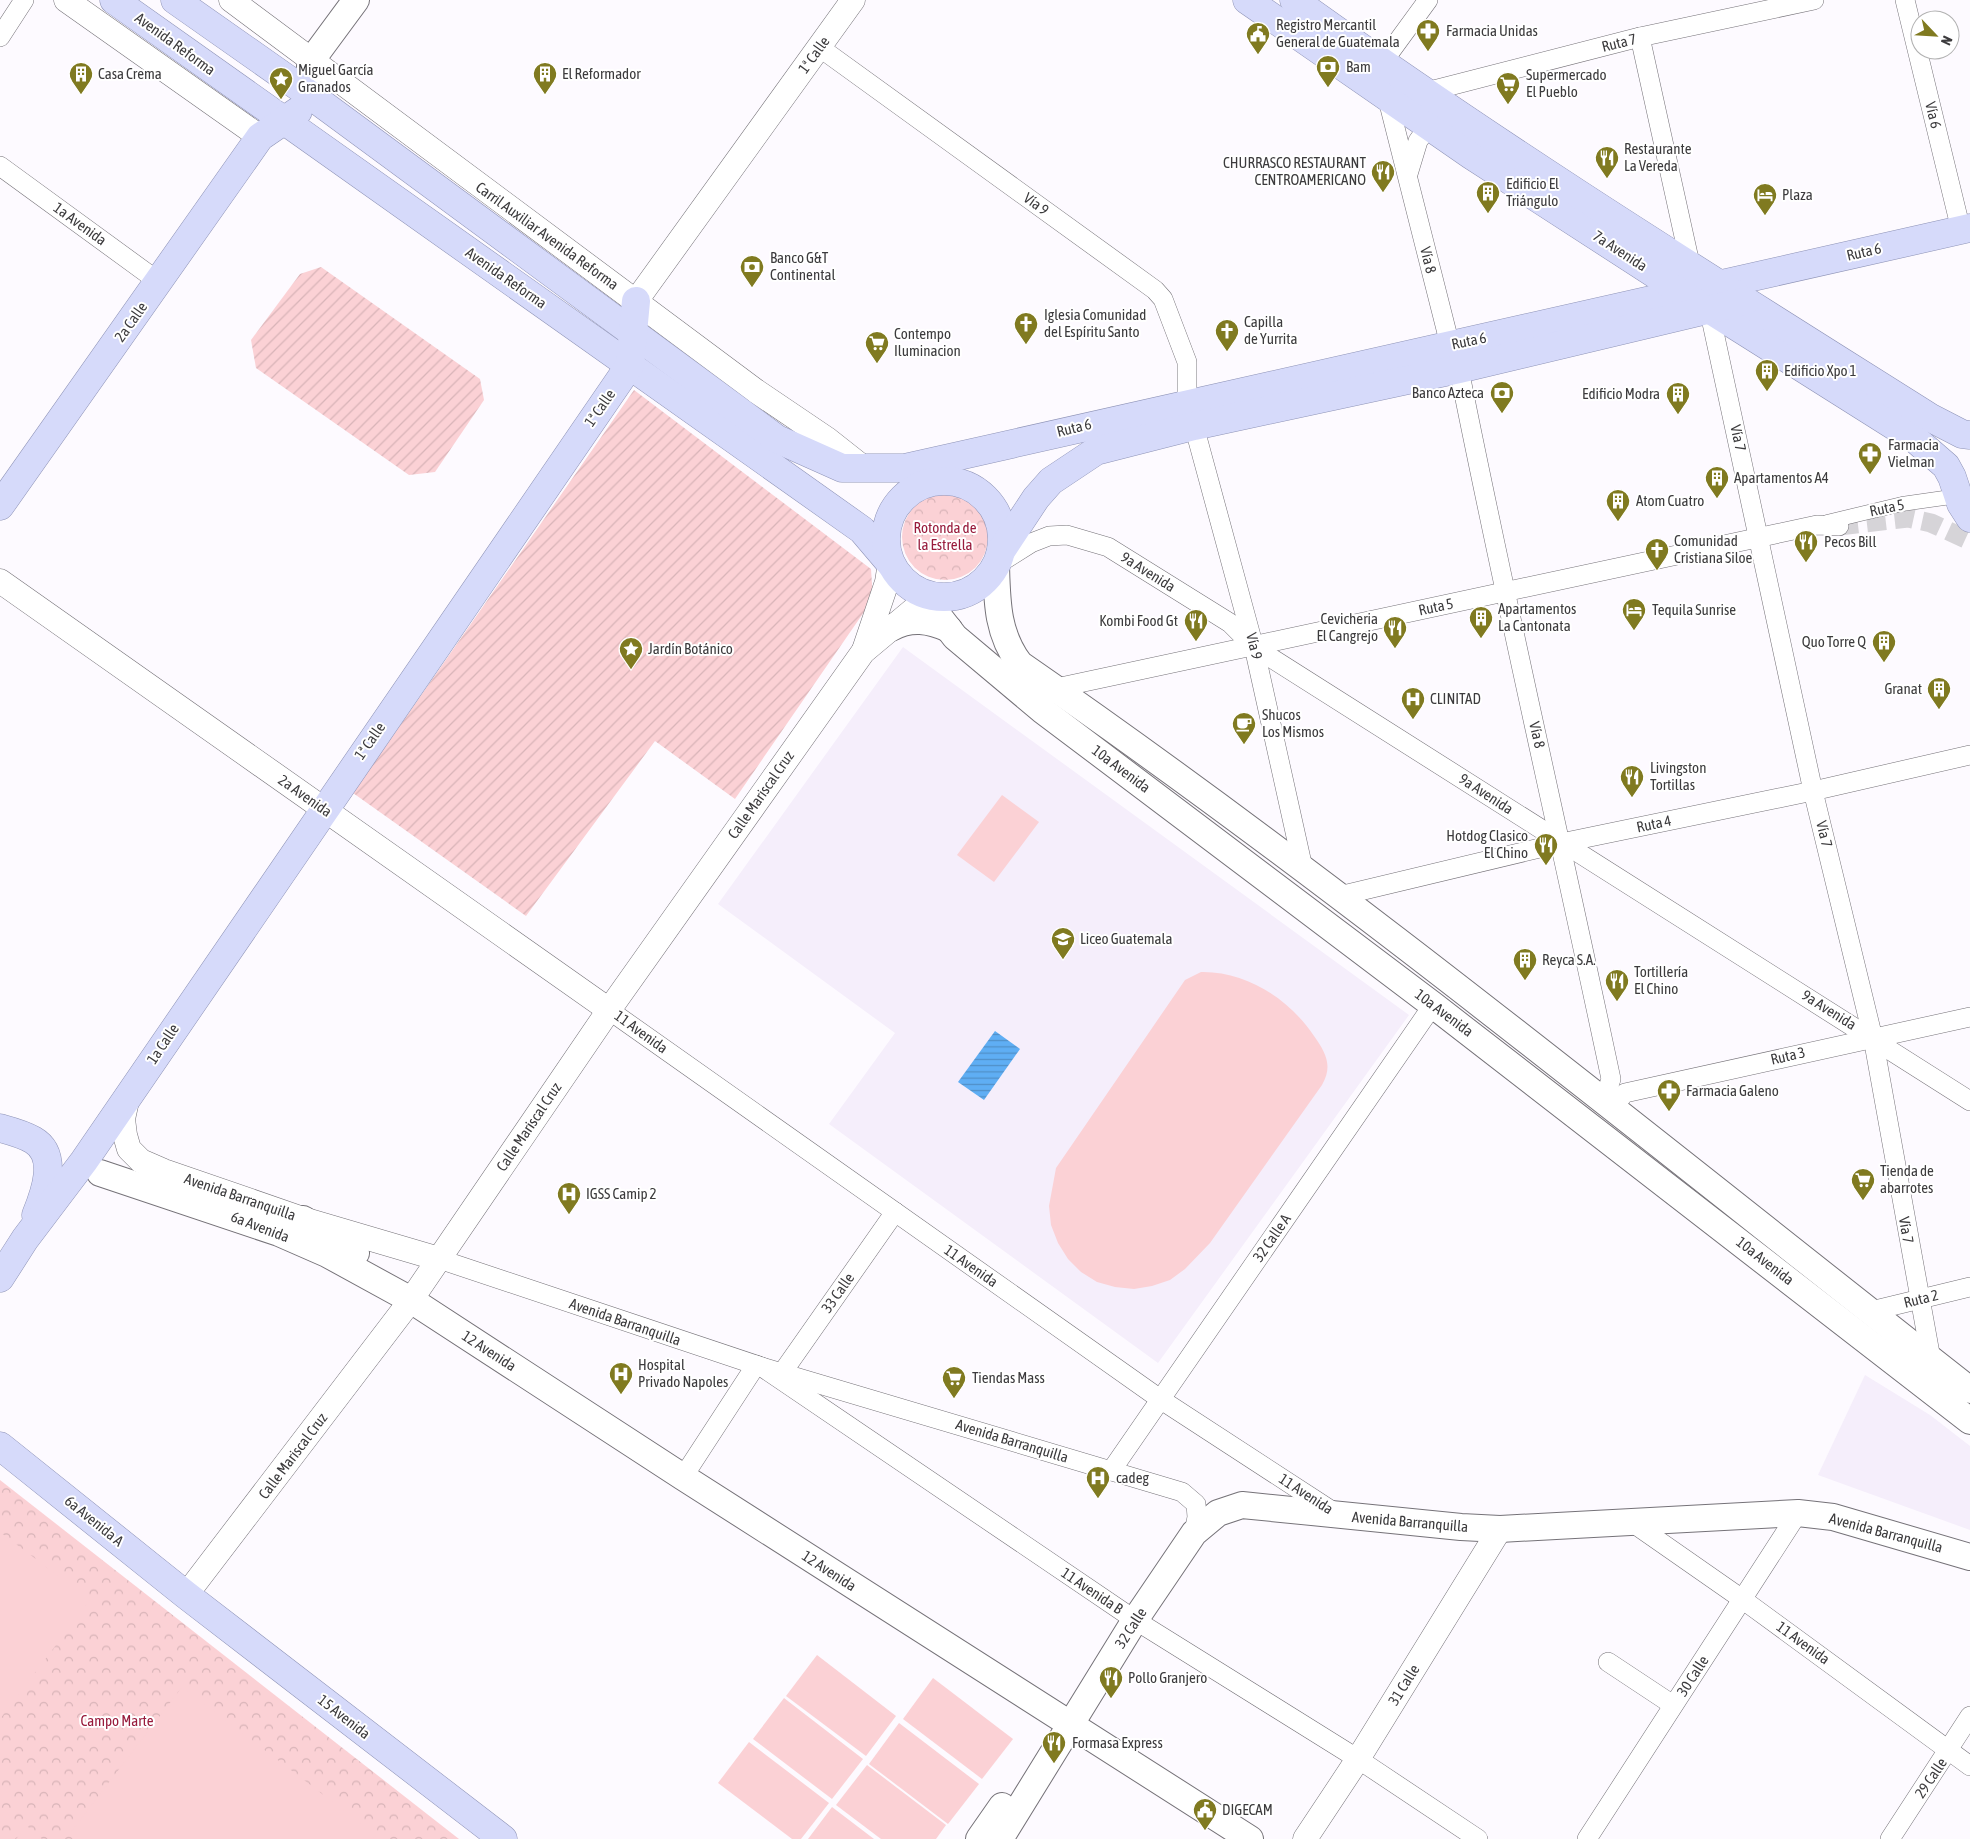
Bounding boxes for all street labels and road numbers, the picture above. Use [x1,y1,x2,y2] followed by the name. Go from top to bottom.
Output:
[132,9,219,78] street label: Avenida Reforma
[1600,30,1638,55] street label: Ruta 7
[795,33,833,76] street label: 1ª Calle
[1922,100,1945,130] street label: Vía 6
[472,178,622,294] street label: Carril Auxiliar Avenida Reforma
[1020,189,1052,218] street label: Vía 9
[51,199,110,248] street label: 1a Avenida
[1590,227,1651,274] street label: 7a Avenida
[1845,239,1883,264] street label: Ruta 6
[462,243,550,313] street label: Avenida Reforma
[1417,245,1440,275] street label: Vía 8
[111,298,150,345] street label: 2a Calle
[1450,329,1488,352] street label: Ruta 6
[581,386,618,429] street label: 1ª Calle
[1055,415,1093,440] street label: Ruta 6
[1727,423,1750,453] street label: Vía 7
[1868,496,1906,519] street label: Ruta 5
[1118,548,1179,595] street label: 9a Avenida
[1417,595,1455,618] street label: Ruta 5
[1243,631,1266,661] street label: Vía 9
[351,719,388,762] street label: 1ª Calle
[1526,720,1549,750] street label: Vía 8
[1089,741,1154,796] street label: 10a Avenida
[724,747,797,842] street label: Calle Mariscal Cruz
[1456,770,1517,817] street label: 9a Avenida
[275,771,335,820] street label: 2a Avenida
[1635,812,1673,835] street label: Ruta 4
[1813,819,1836,849] street label: Vía 7
[1412,985,1477,1040] street label: 10a Avenida
[1799,986,1860,1033] street label: 9a Avenida
[612,1007,671,1056] street label: 11 Avenida
[143,1020,182,1067] street label: 1a Calle
[1769,1043,1807,1068] street label: Ruta 3
[493,1079,565,1174] street label: Calle Mariscal Cruz
[182,1169,298,1224] street label: Avenida Barranquilla
[229,1208,292,1245] street label: 6a Avenida
[1249,1210,1294,1265] street label: 32 Calle A
[1896,1215,1917,1245] street label: Vía 7
[1733,1233,1797,1288] street label: 10a Avenida
[941,1241,1001,1290] street label: 11 Avenida
[818,1269,857,1316] street label: 33 Calle
[1902,1286,1940,1311] street label: Ruta 2
[567,1294,683,1349] street label: Avenida Barranquilla
[459,1327,520,1374] street label: 12 Avenida
[255,1409,331,1502] street label: Calle Mariscal Cruz
[954,1415,1070,1466] street label: Avenida Barranquilla
[1276,1470,1337,1517] street label: 11 Avenida
[62,1492,128,1550] street label: 6a Avenida A
[1351,1508,1469,1535] street label: Avenida Barranquilla
[1828,1509,1945,1556] street label: Avenida Barranquilla
[799,1547,860,1594] street label: 12 Avenida
[1058,1564,1126,1617] street label: 11 Avenida B
[1111,1604,1150,1651] street label: 32 Calle
[1774,1618,1833,1667] street label: 11 Avenida
[1673,1652,1712,1699] street label: 30 Calle
[1385,1661,1423,1708] street label: 31 Calle
[315,1691,374,1742] street label: 15 Avenida
[1911,1754,1950,1801] street label: 29 Calle

